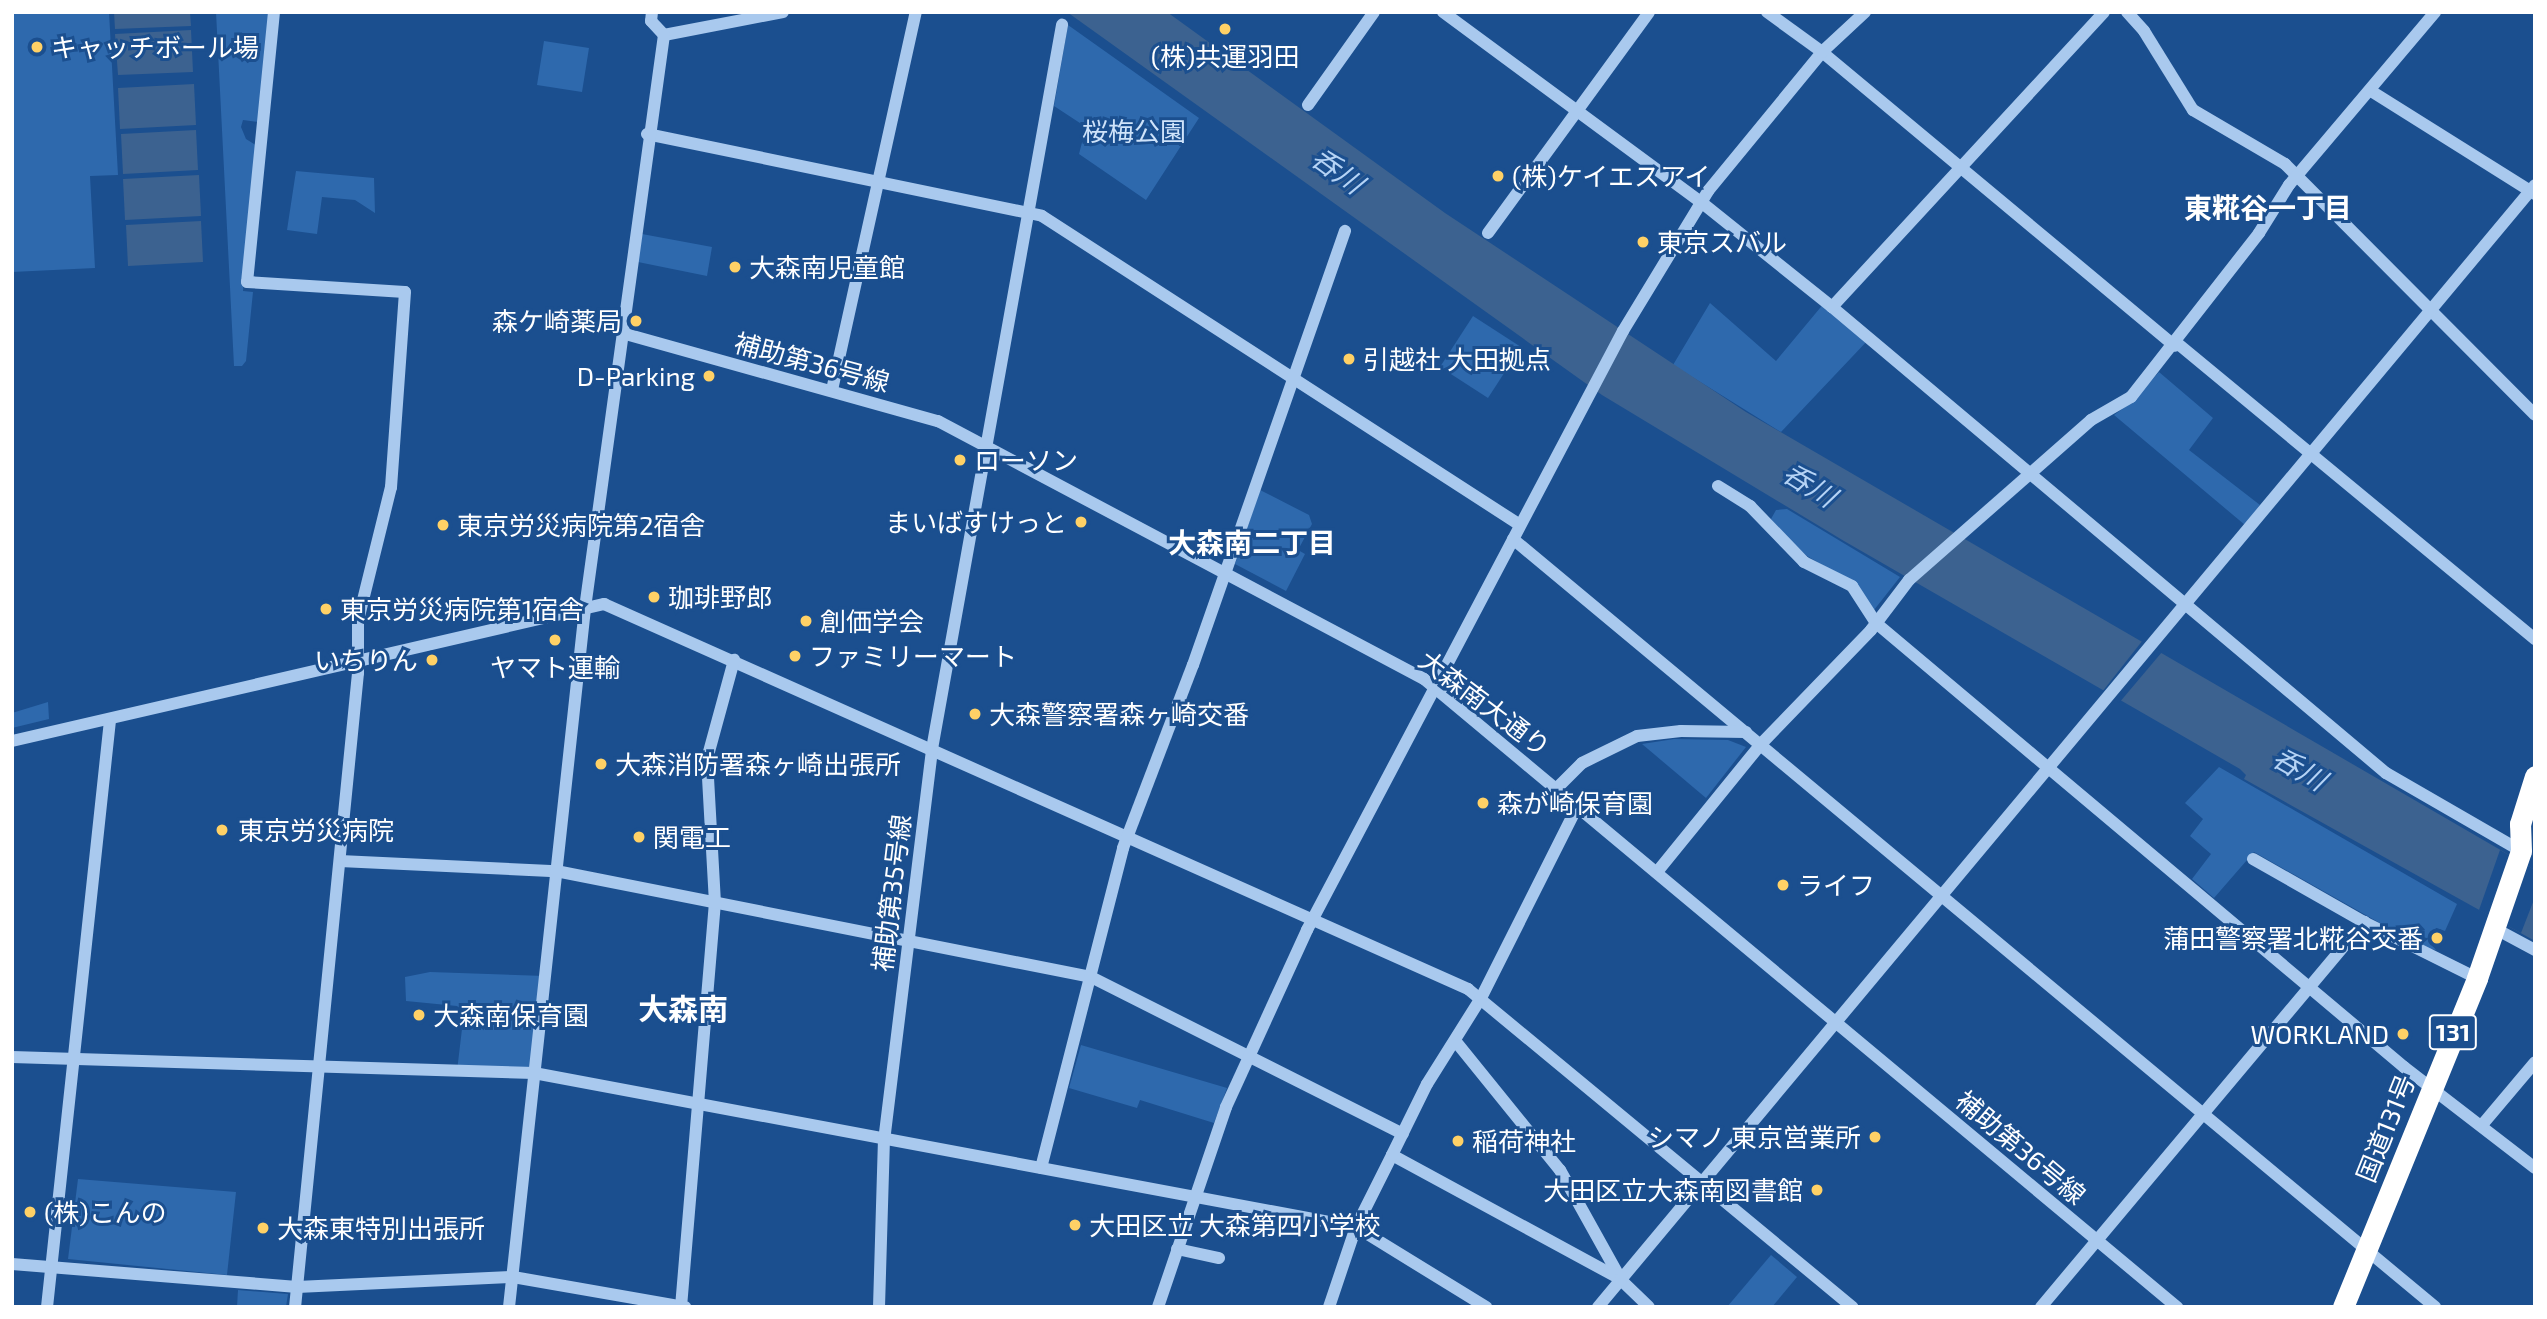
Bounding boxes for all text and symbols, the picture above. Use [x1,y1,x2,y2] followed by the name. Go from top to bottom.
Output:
[1217,21,1233,37] marker: (株)共運羽田
[51,31,259,63] place label: キャッチボール場
[29,39,45,55] marker: キャッチボール場
[1151,40,1299,72] place label: (株)共運羽田
[1082,115,1186,147] park label: 桜梅公園
[1305,140,1371,200] water label: 呑川
[1512,160,1713,192] place label: (株)ケイエスアイ
[1490,168,1506,184] marker: (株)ケイエスアイ
[2184,190,2352,224] district label: 東糀谷一丁目
[1657,226,1787,258] place label: 東京スバル
[1635,234,1651,250] marker: 東京スバル
[749,251,905,283] place label: 大森南児童館
[727,259,743,275] marker: 大森南児童館
[492,305,622,337] place label: 森ケ崎薬局
[628,313,644,329] marker: 森ケ崎薬局
[731,326,893,398] street label: 補助第36号線
[1363,343,1551,375] place label: 引越社 大田拠点
[1341,351,1357,367] marker: 引越社 大田拠点
[577,360,695,392] place label: D-Parking
[701,368,717,384] marker: D-Parking
[974,444,1078,476] place label: ローソン
[952,452,968,468] marker: ローソン
[1777,455,1843,513] water label: 呑川
[885,506,1067,538] place label: まいばすけっと
[457,509,706,541] place label: 東京労災病院第2宿舎
[1073,514,1089,530] marker: まいばすけっと
[435,517,451,533] marker: 東京労災病院第2宿舎
[1168,525,1336,559] district label: 大森南二丁目
[668,581,772,613] place label: 珈琲野郎
[646,589,662,605] marker: 珈琲野郎
[340,593,584,625] place label: 東京労災病院第1宿舎
[318,601,334,617] marker: 東京労災病院第1宿舎
[820,605,924,637] place label: 創価学会
[798,613,814,629] marker: 創価学会
[547,632,563,648] marker: ヤマト運輸
[809,640,1017,672] place label: ファミリーマート
[314,644,418,676] place label: いちりん
[1413,644,1557,762] street label: 大森南大通り
[787,648,803,664] marker: ファミリーマート
[490,651,620,683] place label: ヤマト運輸
[424,652,440,668] marker: いちりん
[989,698,1249,730] place label: 大森警察署森ヶ崎交番
[967,706,983,722] marker: 大森警察署森ヶ崎交番
[2267,739,2333,797] water label: 呑川
[615,748,901,780] place label: 大森消防署森ヶ崎出張所
[593,756,609,772] marker: 大森消防署森ヶ崎出張所
[1497,787,1653,819] place label: 森が崎保育園
[1475,795,1491,811] marker: 森が崎保育園
[866,812,916,974] street label: 補助第35号線
[238,814,394,846] place label: 東京労災病院
[212,820,232,840] marker: 東京労災病院
[653,821,731,853] place label: 関電工
[631,829,647,845] marker: 関電工
[1797,869,1875,901] place label: ライフ
[1775,877,1791,893] marker: ライフ
[2163,922,2423,954] place label: 蒲田警察署北糀谷交番
[2429,930,2445,946] marker: 蒲田警察署北糀谷交番
[638,990,728,1026] district label: 大森南
[433,999,589,1031] place label: 大森南保育園
[411,1007,427,1023] marker: 大森南保育園
[2428,1012,2478,1052] road number: 131
[2250,1018,2389,1050] place label: WORKLAND
[2395,1026,2411,1042] marker: WORKLAND
[2349,1070,2421,1186] street label: 国道131号
[1950,1084,2092,1210] street label: 補助第36号線
[1647,1121,1861,1153] place label: シマノ 東京営業所
[1472,1125,1576,1157] place label: 稲荷神社
[1867,1129,1883,1145] marker: シマノ 東京営業所
[1450,1133,1466,1149] marker: 稲荷神社
[1543,1174,1803,1206] place label: 大田区立大森南図書館
[1809,1182,1825,1198] marker: 大田区立大森南図書館
[44,1196,167,1228] place label: (株)こんの
[22,1204,38,1220] marker: (株)こんの
[1089,1209,1381,1241] place label: 大田区立 大森第四小学校
[277,1212,485,1244] place label: 大森東特別出張所
[1067,1217,1083,1233] marker: 大田区立 大森第四小学校
[255,1220,271,1236] marker: 大森東特別出張所

